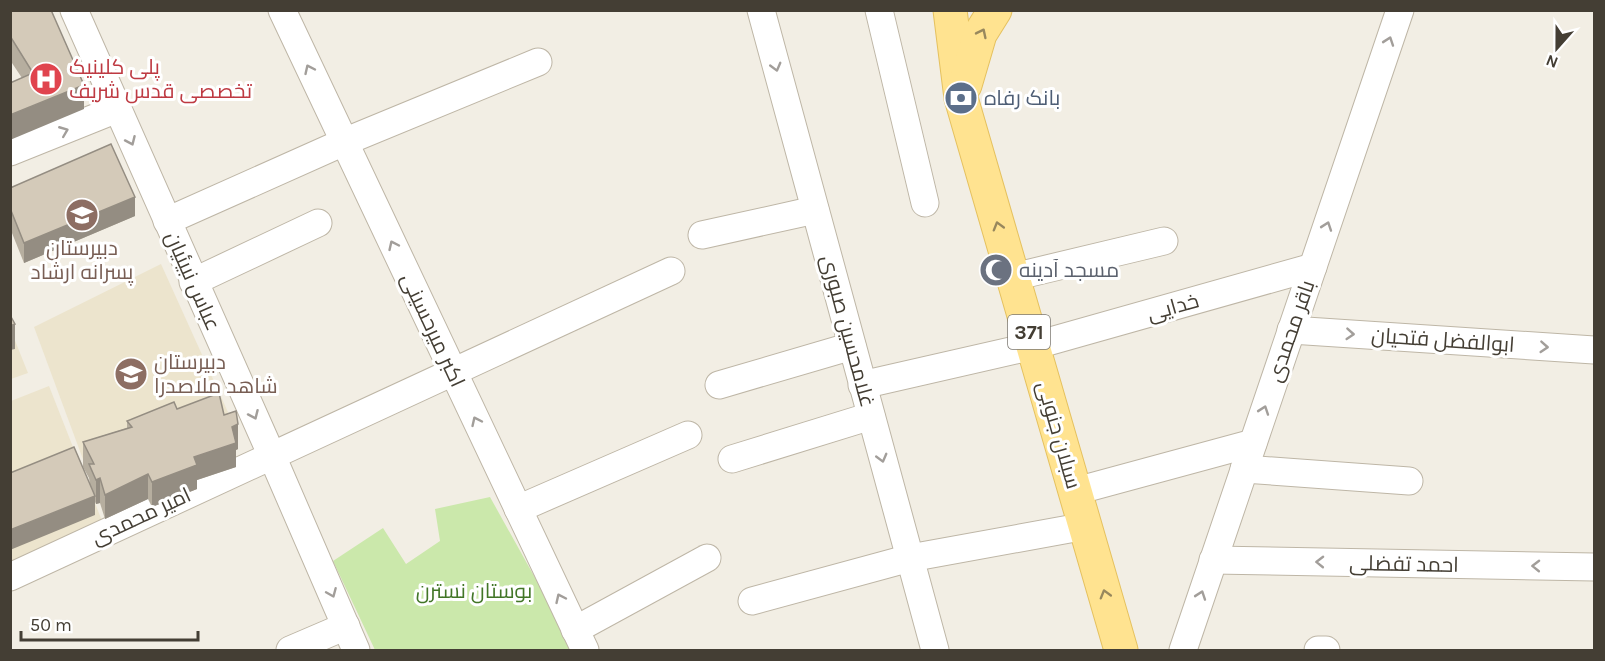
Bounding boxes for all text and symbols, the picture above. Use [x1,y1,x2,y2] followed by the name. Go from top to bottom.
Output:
[1527,18,1587,78] north arrow
[975,29,987,40] one-way arrow
[1382,36,1395,47] one-way arrow
[1543,51,1561,72] text: N
[69,55,253,104] place label: پلی کلینیک تخصصی قدس شریف
[28,61,64,97] hospital icon: پلی کلینیک تخصصی قدس شریف
[769,61,781,72] one-way arrow
[305,64,317,75] one-way arrow
[943,80,979,116] bank icon: بانک رفاه
[984,86,1060,110] place label: بانک رفاه
[58,126,69,138] one-way arrow
[124,134,136,145] one-way arrow
[64,197,100,233] school or university icon: دبیرستان پسرانه ارشاد
[993,221,1005,232] one-way arrow
[1319,221,1332,232] one-way arrow
[160,228,225,335] street label: عباس نبیئیان
[31,236,134,286] place label: دبیرستان پسرانه ارشاد
[388,241,400,252] one-way arrow
[815,252,880,410] street label: غلامحسین صبوری
[978,252,1014,288] mosque icon: مسجد آدینه
[1019,258,1119,282] place label: مسجد آدینه
[395,269,470,391] street label: اکبر میرحسینی
[1262,277,1321,385] street label: باقر محمدی
[1144,288,1202,327] street label: خدایی
[1008,315,1050,349] road number: 371
[1370,323,1516,358] street label: ابوالفضل فتحیان
[1345,327,1354,340] one-way arrow
[1540,340,1549,353] one-way arrow
[154,350,278,398] place label: دبیرستان شاهد ملاصدرا
[113,356,149,392] school or university icon: دبیرستان شاهد ملاصدرا
[1031,378,1086,492] street label: سبلان جنوبی
[1257,406,1269,416] one-way arrow
[246,408,258,419] one-way arrow
[472,417,484,428] one-way arrow
[875,452,887,463] one-way arrow
[87,483,195,550] street label: امیر محمدی
[1349,551,1459,578] street label: احمد تفضلی
[1316,556,1325,568] one-way arrow
[1532,560,1541,572] one-way arrow
[416,579,532,604] park label: بوستان نسترن
[324,587,336,598] one-way arrow
[1100,589,1113,599] one-way arrow
[1194,590,1207,601] one-way arrow
[555,593,567,604] one-way arrow
[21,604,198,642] scale bar
[30,614,72,636] text: 50 m

